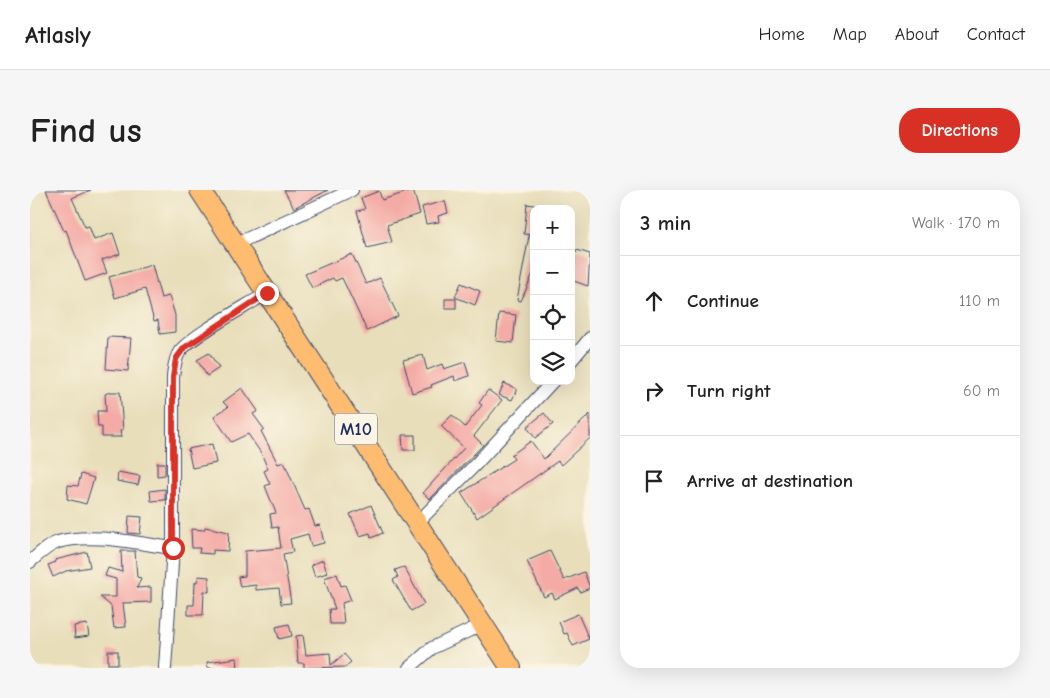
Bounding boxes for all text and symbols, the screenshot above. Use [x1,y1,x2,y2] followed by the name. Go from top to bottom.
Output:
[25,21,91,49] text: Atlasly
[758,24,805,45] text: Home
[833,24,867,45] text: Map
[895,24,939,45] text: About
[967,24,1025,45] text: Contact
[899,108,1020,153] button: Directions
[30,110,142,151] text: Find us
[530,205,575,385] map controls
[530,205,575,250] button: +
[640,211,691,235] text: 3 min
[912,214,1000,232] text: Walk · 170 m
[530,250,575,295] button: −
[256,282,279,305] route end
[640,287,668,315] icon: ahead
[687,290,759,312] text: Continue
[959,292,1000,310] text: 110 m
[530,295,575,340] button: locate
[530,340,575,385] button: layers
[640,377,668,405] icon: right
[687,380,771,402] text: Turn right
[963,382,1000,400] text: 60 m
[335,413,377,444] road number: M10
[640,467,668,495] icon: arrive
[687,470,853,492] text: Arrive at destination
[162,537,185,560] route start

